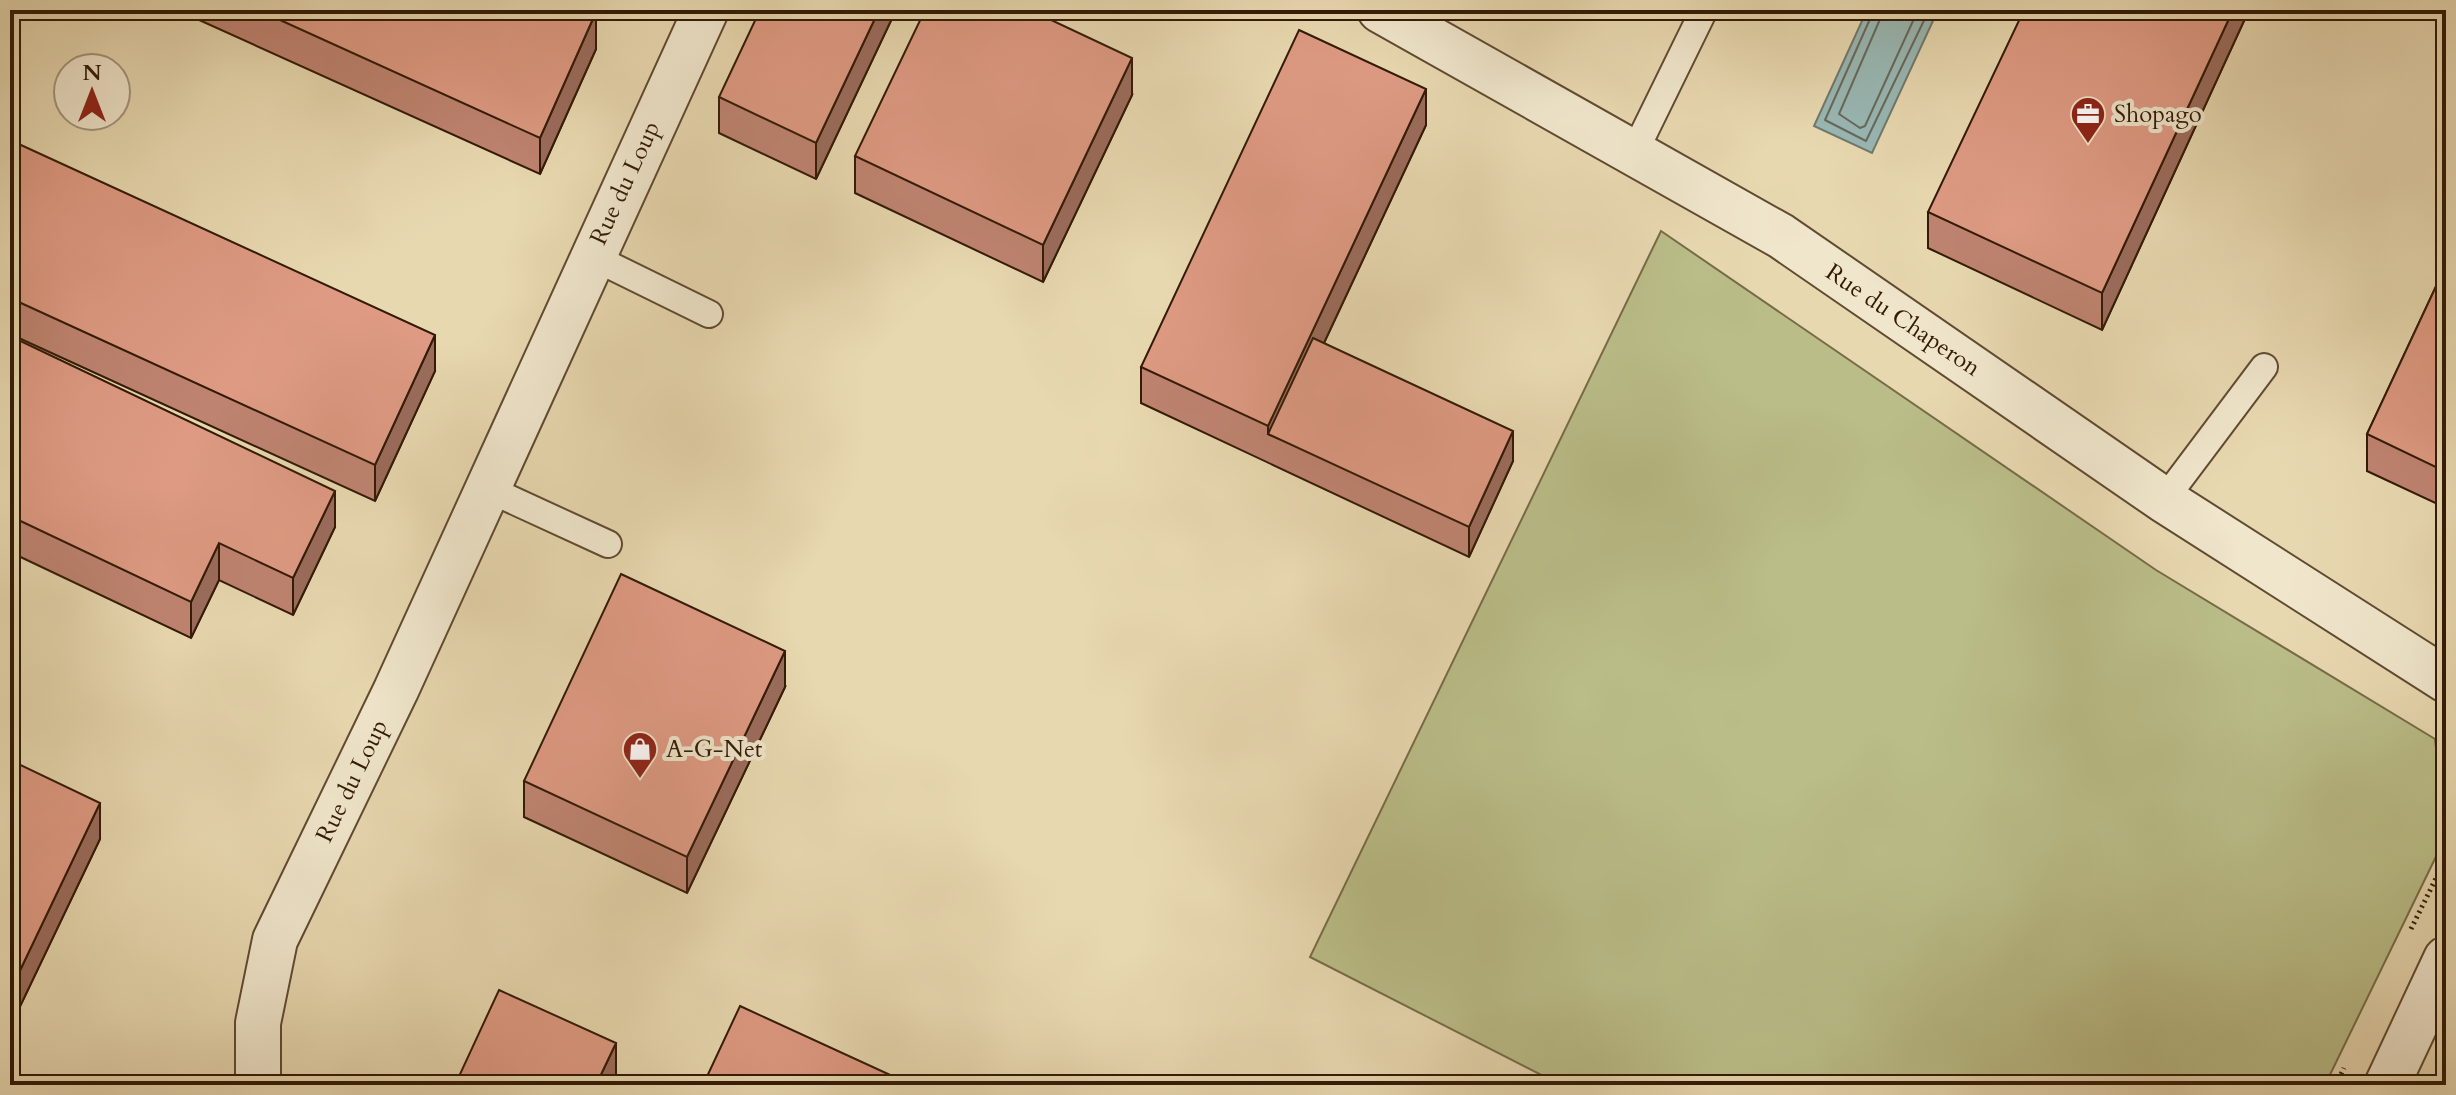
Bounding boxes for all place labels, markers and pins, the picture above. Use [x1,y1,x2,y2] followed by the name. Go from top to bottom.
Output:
[2069,95,2107,145] office icon: Shopago
[2114,98,2202,131] place label: Shopago
[621,730,659,780] shop icon: A-G-Net
[666,733,763,766] place label: A-G-Net

